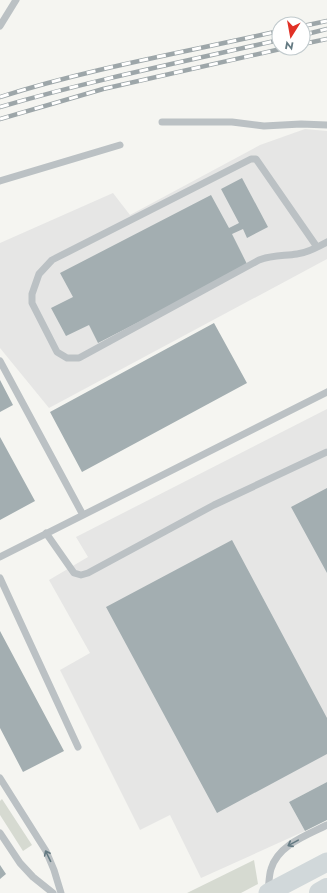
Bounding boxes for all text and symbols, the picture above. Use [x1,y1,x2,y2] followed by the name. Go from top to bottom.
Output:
[271,16,311,56] north arrow
[283,37,295,55] text: N
[287,840,299,848] one-way arrow
[44,851,51,863] one-way arrow

